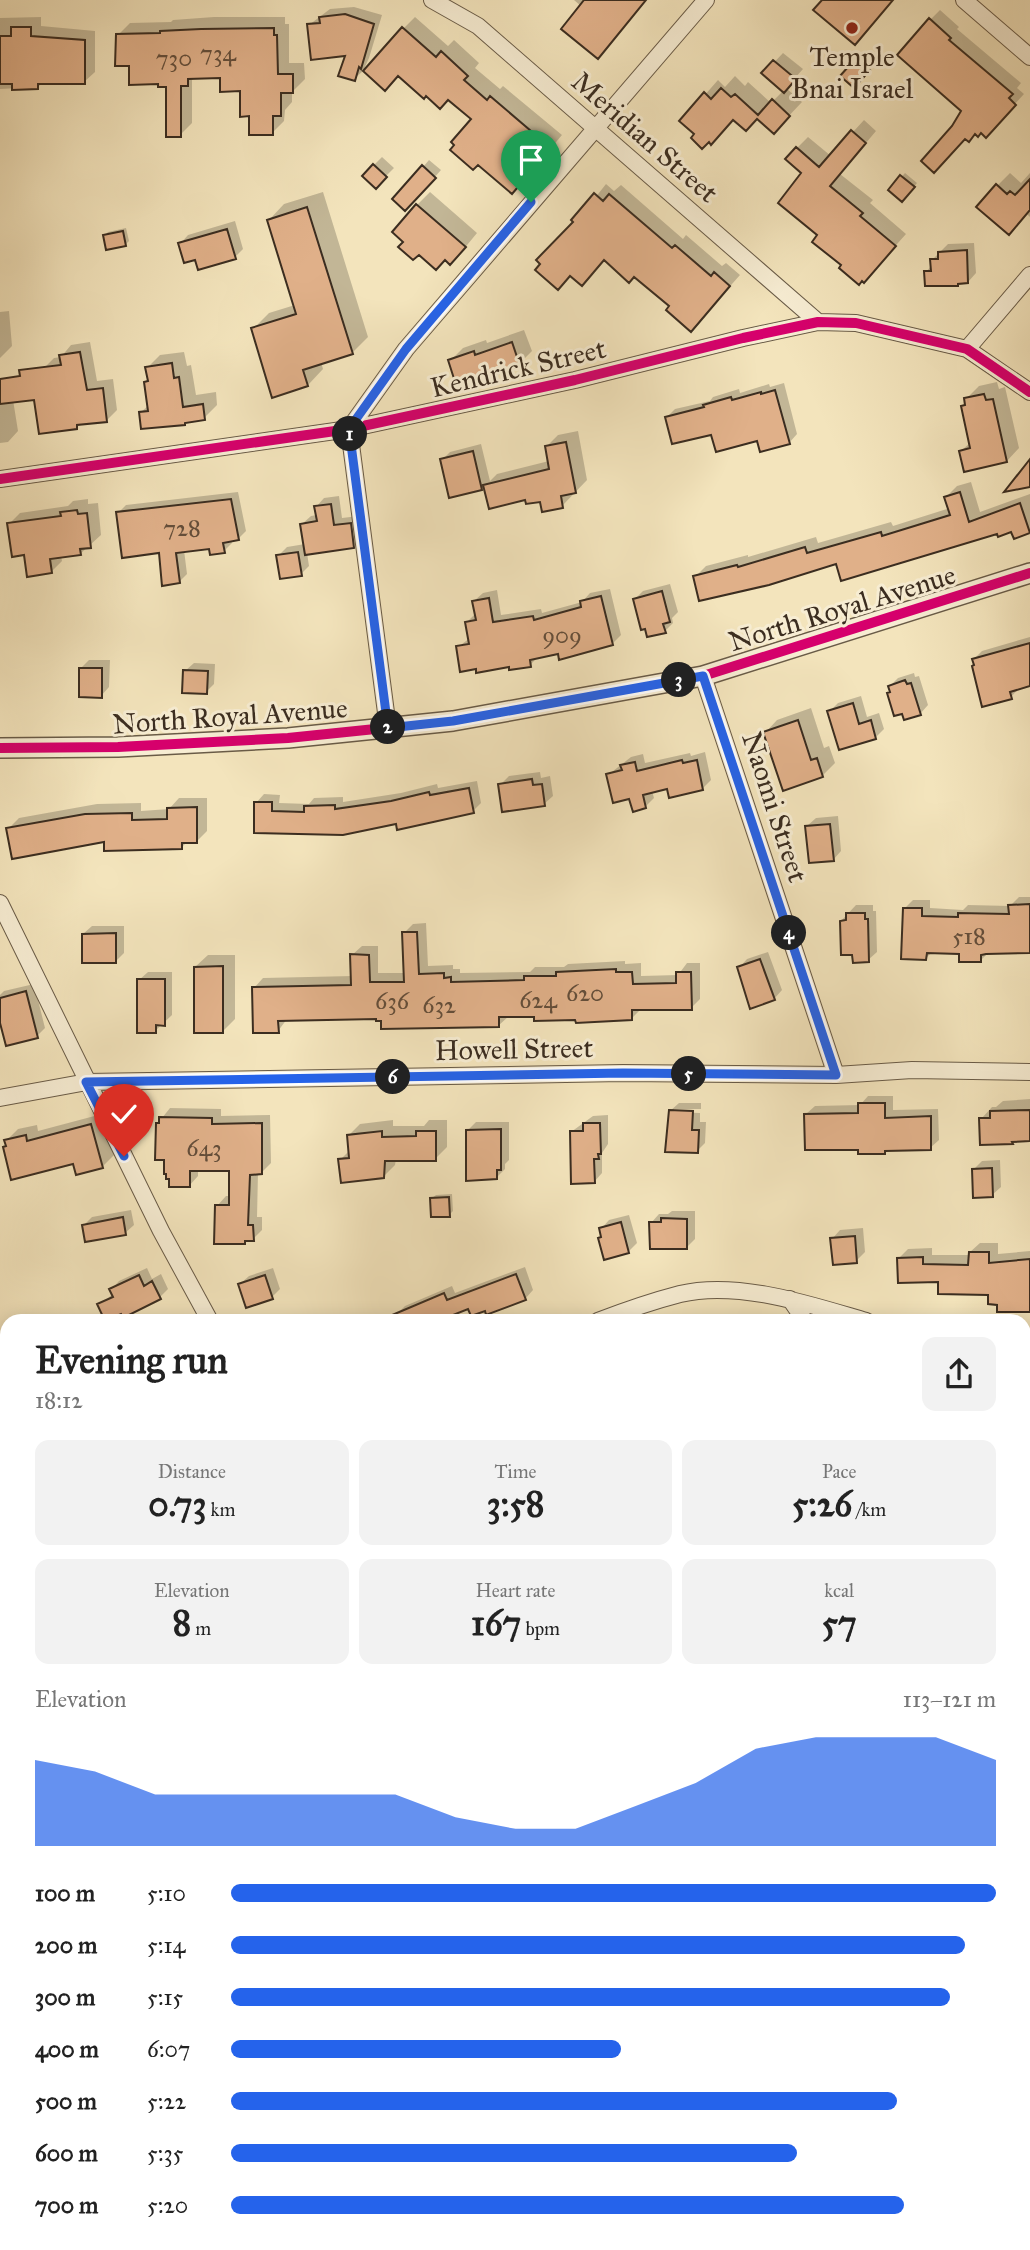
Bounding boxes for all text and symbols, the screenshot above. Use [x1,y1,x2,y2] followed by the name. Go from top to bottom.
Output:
[844,20,860,36] marker: Temple Bnai Israel
[200,38,237,68] house number: 734
[791,39,914,106] place label: Temple Bnai Israel
[156,43,192,73] house number: 730
[565,64,725,210] street label: Meridian Street
[501,130,561,202] pin
[512,141,550,179] icon: arrive
[427,331,609,405] street label: Kendrick Street
[332,416,368,452] pin: 1
[346,422,353,445] text: 1
[163,513,201,543] house number: 728
[724,557,960,659] street label: North Royal Avenue
[542,620,582,650] house number: 909
[662,662,696,698] pin: 3
[675,668,682,691] text: 3
[111,690,349,742] street label: North Royal Avenue
[370,710,406,744] pin: 2
[383,715,392,738] text: 2
[734,727,816,887] street label: Naomi Street
[772,916,806,950] pin: 4
[783,921,794,944] text: 4
[952,921,986,951] house number: 518
[566,978,604,1008] house number: 620
[519,985,557,1015] house number: 624
[375,986,410,1016] house number: 636
[422,990,456,1020] house number: 632
[434,1030,594,1068] street label: Howell Street
[672,1056,706,1092] pin: 5
[376,1060,410,1094] pin: 6
[684,1062,693,1085] text: 5
[388,1065,397,1088] text: 6
[94,1084,154,1156] pin
[105,1095,143,1133] icon: check
[186,1133,222,1163] house number: 643
[35,1337,228,1383] text: Evening run
[922,1337,996,1411] button: share
[35,1386,83,1414] text: 18:12
[158,1460,226,1483] text: Distance
[494,1460,537,1483] text: Time
[822,1460,856,1483] text: Pace
[148,1483,207,1526] text: 0.73
[487,1483,544,1526] text: 3:58
[792,1483,852,1526] text: 5:26
[207,1498,235,1521] text: km
[852,1498,886,1521] text: /km
[154,1579,230,1602] text: Elevation
[476,1579,555,1602] text: Heart rate
[824,1579,854,1602] text: kcal
[172,1602,191,1645] text: 8
[471,1602,521,1645] text: 167
[822,1602,857,1645] text: 57
[191,1617,211,1640] text: m
[521,1617,560,1640] text: bpm
[35,1685,126,1713] text: Elevation
[903,1685,996,1713] text: 113–121 m
[35,1879,95,1907] text: 100 m
[147,1879,186,1907] text: 5:10
[35,1931,97,1959] text: 200 m
[147,1931,185,1959] text: 5:14
[35,1983,95,2011] text: 300 m
[147,1983,183,2011] text: 5:15
[35,2035,99,2063] text: 400 m
[147,2035,190,2063] text: 6:07
[35,2087,97,2115] text: 500 m
[147,2087,186,2115] text: 5:22
[35,2139,98,2167] text: 600 m
[147,2139,183,2167] text: 5:35
[35,2191,98,2219] text: 700 m
[147,2191,188,2219] text: 5:20

